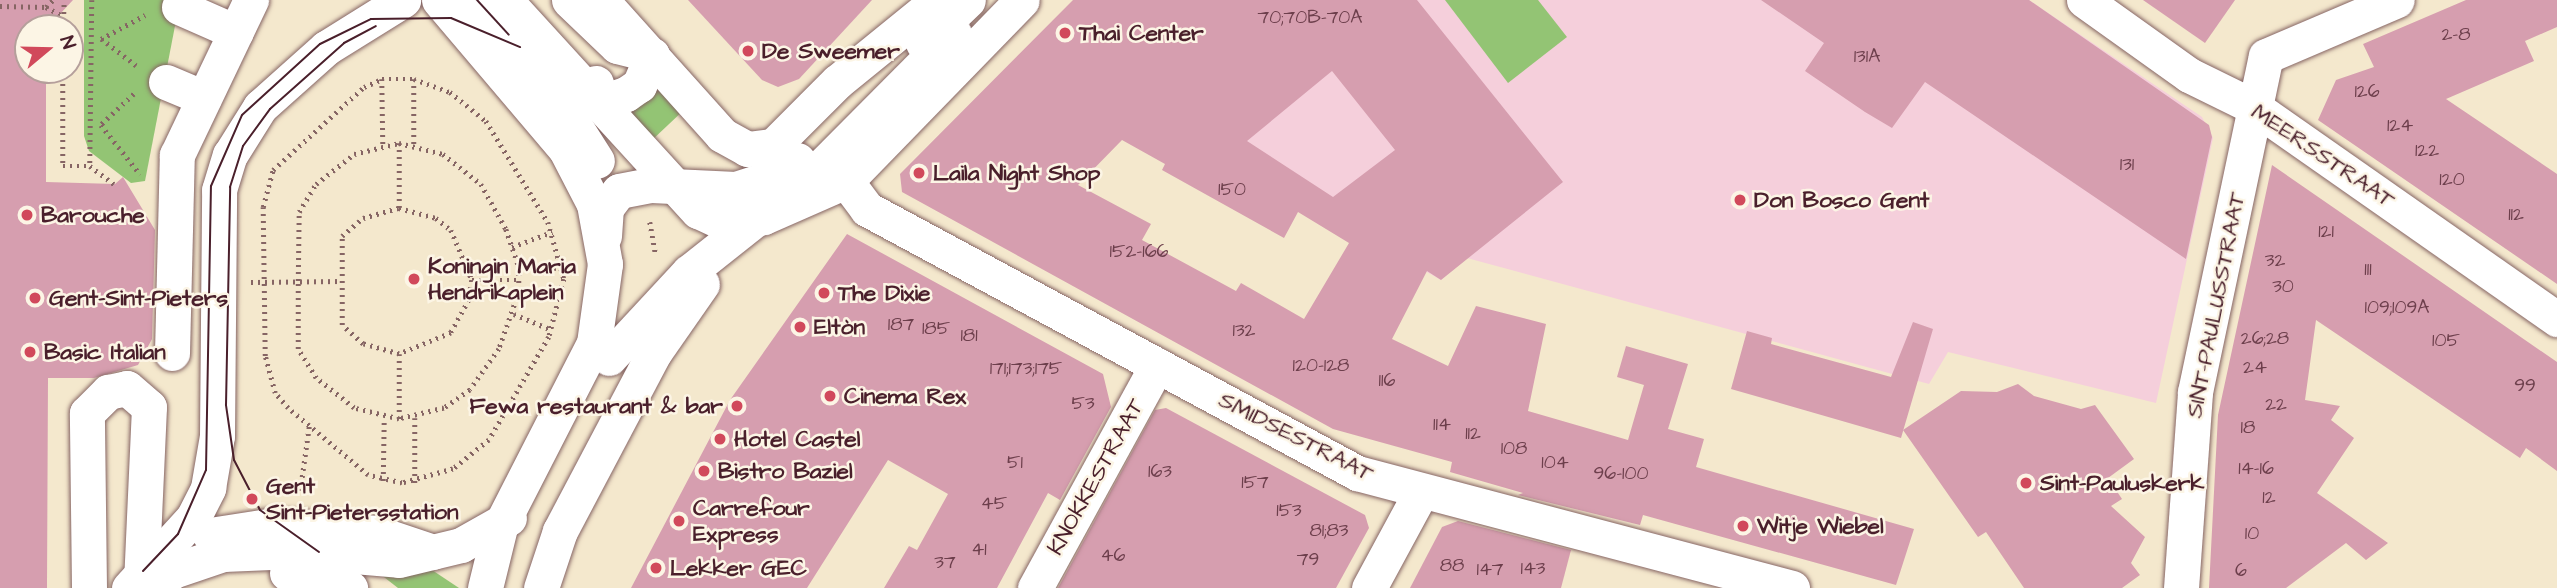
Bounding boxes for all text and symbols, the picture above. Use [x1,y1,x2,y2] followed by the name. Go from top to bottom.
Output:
[1258,7,1362,29] house number: 70;70B-70A
[14,14,84,84] north arrow
[1079,19,1204,47] place label: Thai Center
[2441,24,2471,46] house number: 2-8
[1057,25,1073,41] marker: Thai Center
[53,33,82,53] text: N
[762,37,900,65] place label: De Sweemer
[740,43,756,59] marker: De Sweemer
[1854,46,1880,68] house number: 131A
[2354,81,2380,103] house number: 126
[2246,98,2400,214] street label: MEERSSTRAAT
[2387,115,2413,137] house number: 124
[2415,140,2439,162] house number: 122
[2120,154,2134,176] house number: 131
[933,159,1100,187] place label: Laila Night Shop
[911,165,927,181] marker: Laila Night Shop
[2439,169,2465,191] house number: 120
[1218,179,1246,201] house number: 150
[1754,186,1929,214] place label: Don Bosco Gent
[2181,190,2251,420] street label: SINT-PAULUSSTRAAT
[1732,192,1748,208] marker: Don Bosco Gent
[41,201,145,229] place label: Barouche
[2508,204,2524,226] house number: 112
[19,207,35,223] marker: Barouche
[2318,221,2334,243] house number: 121
[1110,241,1168,263] house number: 152-166
[2265,250,2285,272] house number: 32
[428,252,576,306] place label: Koningin Maria Hendrikaplein
[2364,259,2372,281] house number: 111
[406,271,422,287] marker: Koningin Maria Hendrikaplein
[2272,276,2294,298] house number: 30
[838,279,931,307] place label: The Dixie
[49,284,228,312] place label: Gent-Sint-Pieters
[816,285,832,301] marker: The Dixie
[27,290,43,306] marker: Gent-Sint-Pieters
[2365,297,2429,319] house number: 109;109A
[814,313,865,341] place label: Eltòn
[888,314,914,336] house number: 187
[922,318,950,340] house number: 185
[792,319,808,335] marker: Eltòn
[1233,320,1255,342] house number: 132
[960,325,978,347] house number: 181
[2241,328,2289,350] house number: 26;28
[2432,330,2460,352] house number: 105
[44,338,166,366] place label: Basic Italian
[22,344,38,360] marker: Basic Italian
[1293,355,1349,377] house number: 120-128
[2243,357,2267,379] house number: 24
[990,358,1062,380] house number: 171;173;175
[1379,370,1395,392] house number: 116
[2514,375,2536,397] house number: 99
[844,382,966,410] place label: Cinema Rex
[1214,386,1378,488] street label: SMIDSESTRAAT
[822,388,838,404] marker: Cinema Rex
[469,392,723,420] place label: Fewa restaurant & bar
[1071,393,1095,415] house number: 53
[1042,394,1150,560] street label: KNOKKESTRAAT
[2265,394,2287,416] house number: 22
[729,398,745,414] marker: Fewa restaurant & bar
[1433,414,1451,436] house number: 114
[2241,417,2255,439] house number: 18
[1465,423,1481,445] house number: 112
[734,425,860,453] place label: Hotel Castel
[712,431,728,447] marker: Hotel Castel
[1501,438,1527,460] house number: 108
[1007,452,1023,474] house number: 51
[1541,452,1569,474] house number: 104
[718,457,852,485] place label: Bistro Baziel
[2238,458,2274,480] house number: 14-16
[1148,461,1172,483] house number: 163
[696,463,712,479] marker: Bistro Baziel
[1593,463,1649,485] house number: 96-100
[2040,469,2204,497] place label: Sint-Pauluskerk
[266,472,459,526] place label: Gent Sint-Pietersstation
[1241,472,1269,494] house number: 157
[2018,475,2034,491] marker: Sint-Pauluskerk
[2262,487,2276,509] house number: 12
[244,491,260,507] marker: Gent Sint-Pietersstation
[981,493,1007,515] house number: 45
[693,494,810,548] place label: Carrefour Express
[1276,500,1302,522] house number: 153
[1757,512,1884,540] place label: Witje Wiebel
[671,513,687,529] marker: Carrefour Express
[1735,518,1751,534] marker: Witje Wiebel
[1309,520,1349,542] house number: 81;83
[2245,523,2259,545] house number: 10
[971,539,987,561] house number: 41
[1101,545,1125,567] house number: 46
[1297,549,1319,571] house number: 79
[934,552,956,574] house number: 37
[670,554,807,582] place label: Lekker GEC
[1440,555,1464,577] house number: 88
[1520,558,1546,580] house number: 143
[1476,559,1504,581] house number: 147
[648,560,664,576] marker: Lekker GEC
[2235,560,2247,582] house number: 6

